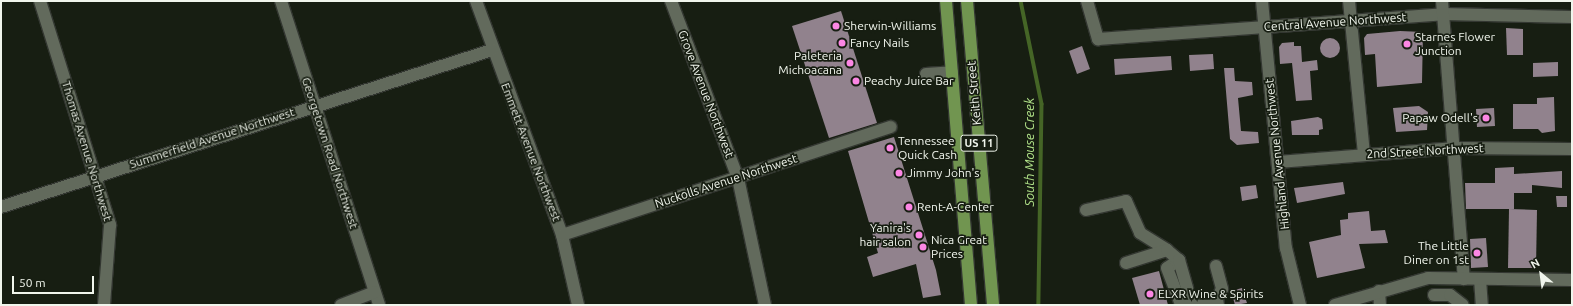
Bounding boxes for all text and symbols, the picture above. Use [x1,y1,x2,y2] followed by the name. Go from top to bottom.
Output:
[1263,10,1407,34] street label: Central Avenue Northwest
[844,19,936,33] place label: Sherwin-Williams
[831,21,841,31] marker: Sherwin-Williams
[675,28,737,160] street label: Grove Avenue Northwest
[1415,30,1495,58] place label: Starnes Flower Junction
[850,36,909,50] place label: Fancy Nails
[837,38,847,48] marker: Fancy Nails
[1402,39,1412,49] marker: Starnes Flower Junction
[778,49,842,77] place label: Paleteria Michoacana
[845,58,855,68] marker: Paleteria Michoacana
[964,60,984,126] street label: Keith Street
[864,74,953,88] place label: Peachy Juice Bar
[299,76,361,230] street label: Georgetown Road Northwest
[851,76,861,86] marker: Peachy Juice Bar
[1262,78,1292,230] street label: Highland Avenue Northwest
[59,79,115,223] street label: Thomas Avenue Northwest
[498,81,564,223] street label: Emmett Avenue Northwest
[1021,98,1037,206] water label: South Mouse Creek
[128,104,296,172] street label: Summerfield Avenue Northwest
[1402,111,1478,125] place label: Papaw Odell's
[1481,113,1491,123] marker: Papaw Odell's
[898,134,957,162] place label: Tennessee Quick Cash
[960,134,998,152] road number: US 11
[1366,141,1484,161] street label: 2nd Street Northwest
[885,143,895,153] marker: Tennessee Quick Cash
[653,151,799,211] street label: Nuckolls Avenue Northwest
[907,166,980,180] place label: Jimmy John's
[894,168,904,178] marker: Jimmy John's
[917,200,994,214] place label: Rent-A-Center
[904,202,914,212] marker: Rent-A-Center
[859,221,911,249] place label: Yanira's hair salon
[914,230,924,240] marker: Yanira's hair salon
[931,233,987,261] place label: Nica Great Prices
[1404,239,1469,267] place label: The Little Diner on 1st
[918,242,928,252] marker: Nica Great Prices
[1472,248,1482,258] marker: The Little Diner on 1st
[1521,254,1561,294] north arrow
[1529,256,1542,271] text: N
[14,268,96,294] scale bar
[19,276,46,289] text: 50 m
[1158,287,1263,301] place label: ELXR Wine & Spirits
[1145,289,1155,299] marker: ELXR Wine & Spirits

